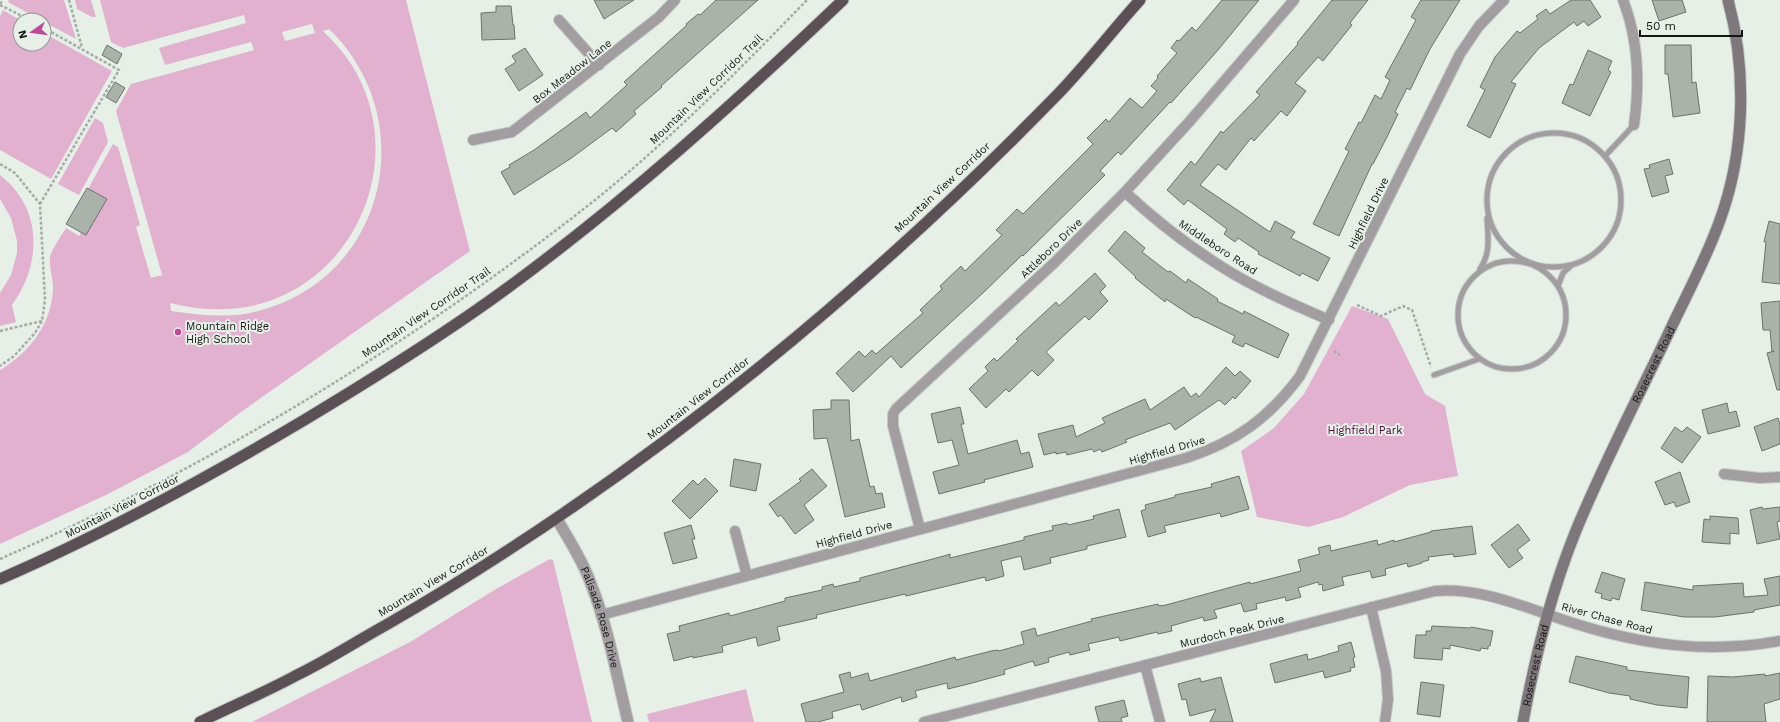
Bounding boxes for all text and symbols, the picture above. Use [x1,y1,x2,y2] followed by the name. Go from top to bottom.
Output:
[12,12,52,52] north arrow
[1640,12,1742,38] scale bar
[1646,19,1676,33] text: 50 m
[15,29,30,40] text: N
[647,31,766,147] street label: Mountain View Corridor Trail
[530,36,614,106] street label: Box Meadow Lane
[892,139,993,235] street label: Mountain View Corridor
[1345,175,1392,251] street label: Highfield Drive
[1018,216,1085,281] street label: Attleboro Drive
[1176,217,1259,278] street label: Middleboro Road
[360,264,494,360] street label: Mountain View Corridor Trail
[186,320,269,346] place label: Mountain Ridge High School
[1630,324,1678,405] street label: Rosecrest Road
[173,327,183,337] marker: Mountain Ridge High School
[645,354,753,442] street label: Mountain View Corridor
[1328,424,1402,437] park label: Highfield Park
[1128,433,1207,468] street label: Highfield Drive
[63,472,182,541] street label: Mountain View Corridor
[815,518,894,551] street label: Highfield Drive
[376,543,491,620] street label: Mountain View Corridor
[578,565,621,669] street label: Palisade Rose Drive
[1560,600,1654,637] street label: River Chase Road
[1179,612,1286,651] street label: Murdoch Peak Drive
[1520,623,1551,707] street label: Rosecrest Road

